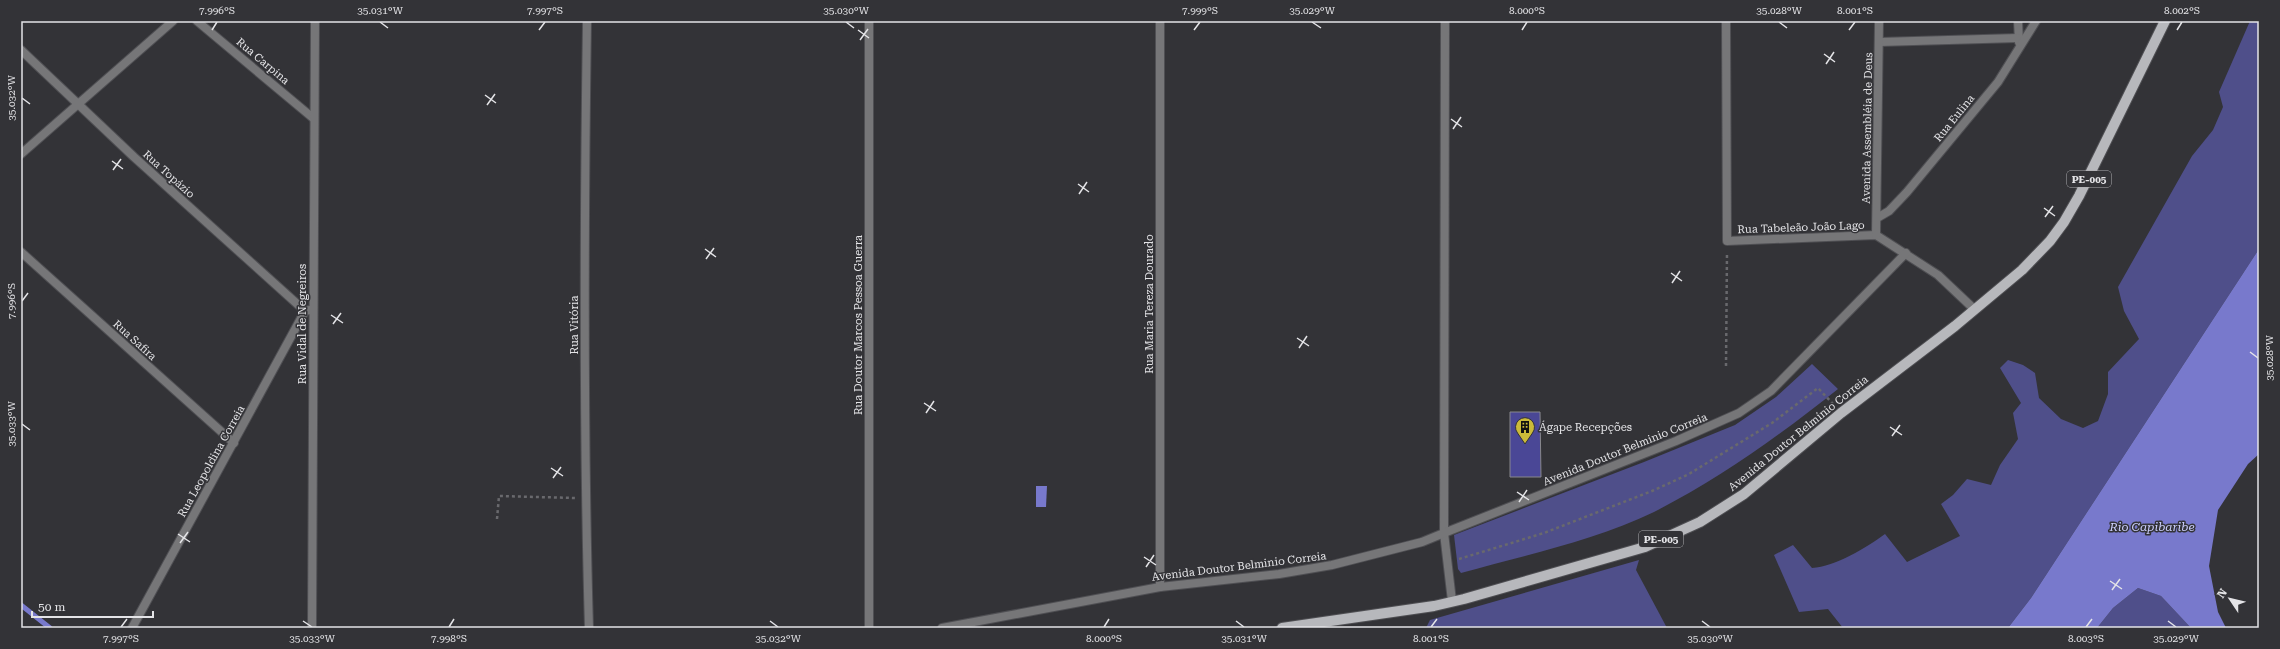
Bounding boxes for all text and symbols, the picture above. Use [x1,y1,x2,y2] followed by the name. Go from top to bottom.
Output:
[199,5,235,16] text: 7.996°S
[357,5,404,16] text: 35.031°W
[527,5,563,16] text: 7.997°S
[823,5,870,16] text: 35.030°W
[1182,5,1218,16] text: 7.999°S
[1289,5,1336,16] text: 35.029°W
[1509,5,1545,16] text: 8.000°S
[1756,5,1803,16] text: 35.028°W
[1837,5,1873,16] text: 8.001°S
[2164,5,2200,16] text: 8.002°S
[234,35,292,87] street label: Rua Carpina
[1860,52,1875,204] street label: Avenida Assembléia de Deus
[6,74,17,121] text: 35.032°W
[1931,92,1977,144] street label: Rua Eulina
[140,148,197,201] street label: Rua Topázio
[2067,171,2111,187] road number: PE-005
[1737,219,1865,236] street label: Rua Tabeleão João Lago
[1143,234,1156,374] street label: Rua Maria Tereza Dourado
[852,235,865,415] street label: Rua Doutor Marcos Pessoa Guerra
[296,264,309,384] street label: Rua Vidal de Negreiros
[6,283,17,319] text: 7.996°S
[568,295,581,354] street label: Rua Vitória
[110,318,159,363] street label: Rua Safira
[2264,334,2275,381] text: 35.028°W
[1726,373,1871,494] street label: Avenida Doutor Belmínio Correia
[6,400,17,447] text: 35.033°W
[175,403,248,519] street label: Rua Leopoldina Correia
[1541,411,1709,488] street label: Avenida Doutor Belminio Correia
[1514,416,1536,444] building icon: Ágape Recepções
[1539,420,1632,434] place label: Ágape Recepções
[2108,520,2195,534] water label: Rio Capibaribe
[1639,531,1683,547] road number: PE-005
[1151,549,1327,584] street label: Avenida Doutor Belminio Correia
[2210,579,2250,619] north arrow
[2214,586,2230,601] text: N
[32,593,153,619] scale bar
[38,600,65,614] text: 50 m
[103,633,139,644] text: 7.997°S
[289,633,336,644] text: 35.033°W
[431,633,467,644] text: 7.998°S
[755,633,802,644] text: 35.032°W
[1086,633,1122,644] text: 8.000°S
[1221,633,1268,644] text: 35.031°W
[1413,633,1449,644] text: 8.001°S
[1687,633,1734,644] text: 35.030°W
[2068,633,2104,644] text: 8.003°S
[2153,633,2200,644] text: 35.029°W

